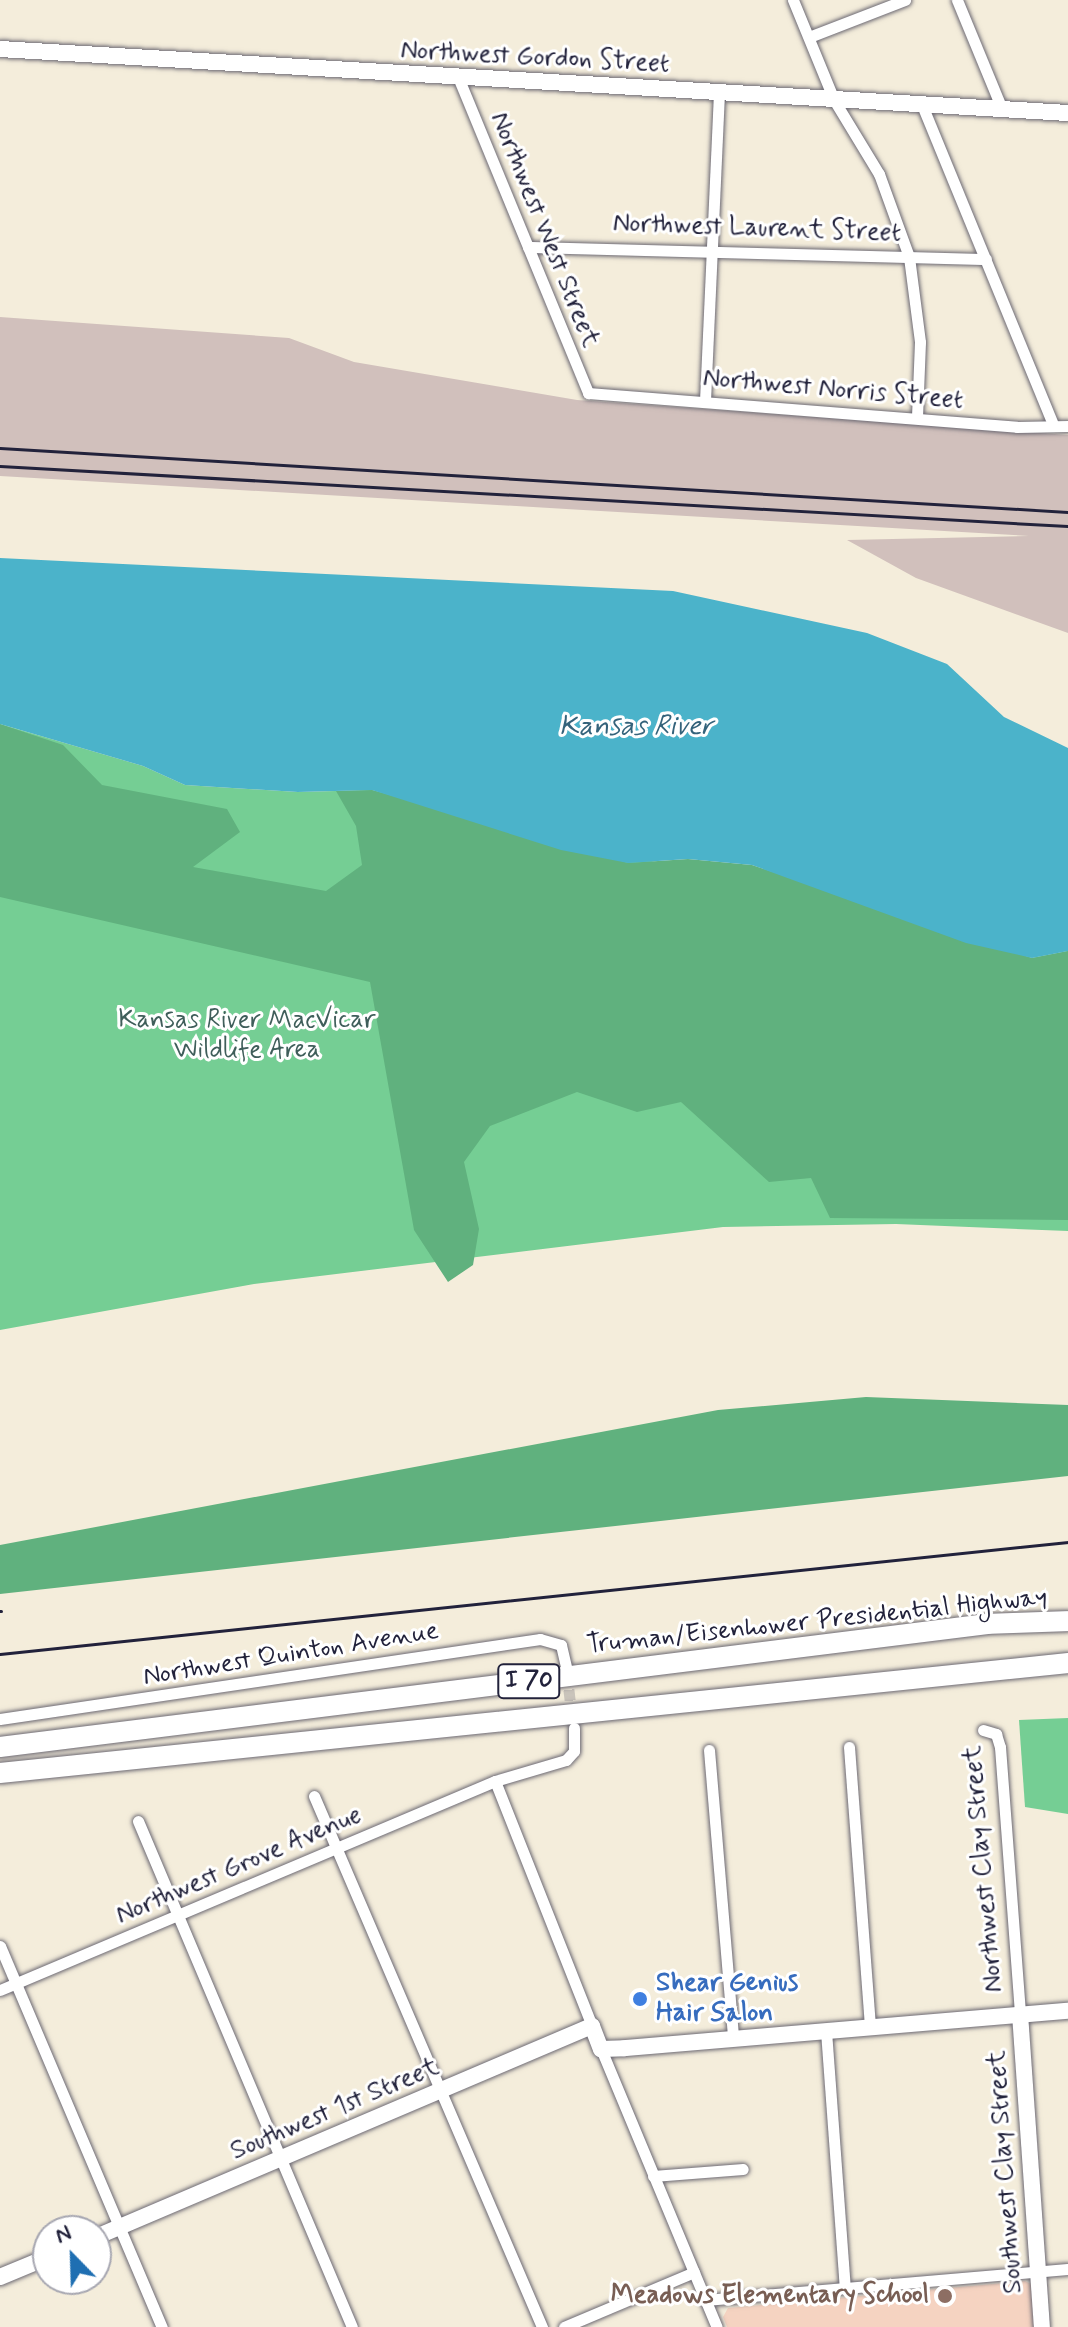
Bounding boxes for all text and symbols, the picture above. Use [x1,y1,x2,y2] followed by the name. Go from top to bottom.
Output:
[398,35,672,81] street label: Northwest Gordon Street
[483,108,605,352] street label: Northwest West Street
[610,208,904,250] street label: Northwest Laurent Street
[699,363,967,417] street label: Northwest Norris Street
[558,710,714,744] water label: Kansas River
[116,1005,378,1066] park label: Kansas River MacVicar Wildlife Area
[587,1583,1047,1661] street label: Truman/Eisenhower Presidential Highway
[145,1617,437,1693] street label: Northwest Quinton Avenue
[497,1661,561,1701] road number: I 70
[958,1744,1010,1994] street label: Northwest Clay Street
[110,1800,368,1932] street label: Northwest Grove Avenue
[656,1968,804,2030] place label: Shear Genius Hair Salon
[631,1990,649,2008] marker: Shear Genius Hair Salon
[982,2049,1030,2295] street label: Southwest Clay Street
[226,2052,444,2168] street label: Southwest 1st Street
[32,2215,112,2295] north arrow
[51,2219,76,2250] text: N
[602,2280,929,2312] place label: Meadows Elementary School
[936,2287,954,2305] marker: Meadows Elementary School

